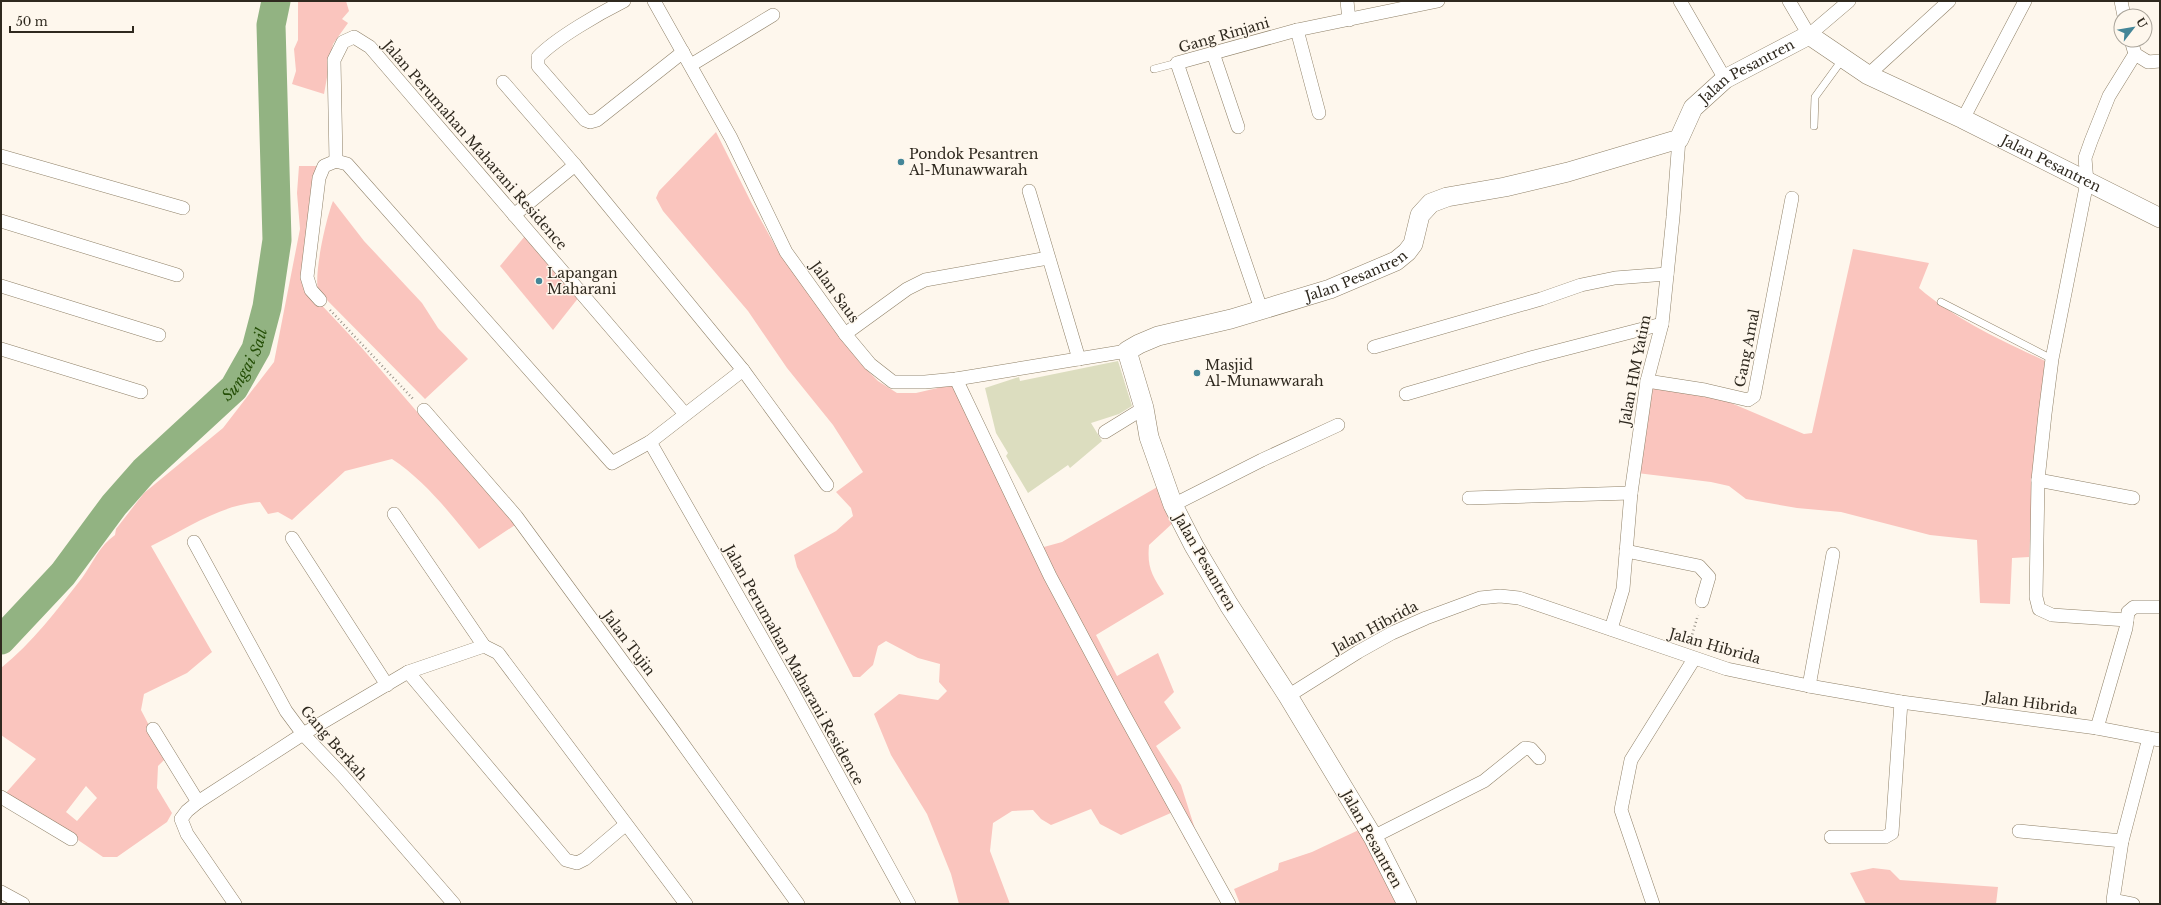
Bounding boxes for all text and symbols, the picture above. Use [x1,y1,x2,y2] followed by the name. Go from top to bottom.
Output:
[10,8,133,34] scale bar
[2113,8,2153,48] north arrow
[1176,13,1272,57] street label: Gang Rinjani
[16,14,48,29] text: 50 m
[2133,15,2150,31] text: U
[378,35,571,254] street label: Jalan Perumahan Maharani Residence
[1694,35,1798,109] street label: Jalan Pesantren
[1996,130,2104,196] street label: Jalan Pesantren
[908,145,1039,179] place label: Pondok Pesantren Al-Munawwarah
[896,157,906,167] marker: Pondok Pesantren Al-Munawwarah
[1301,246,1411,306] street label: Jalan Pesantren
[806,256,863,326] street label: Jalan Saus
[547,264,618,298] place label: Lapangan Maharani
[534,276,544,286] marker: Lapangan Maharani
[1731,307,1763,389] street label: Gang Amal
[1615,313,1655,429] street label: Jalan HM Yatim
[217,326,271,405] water label: Sungai Sail
[1204,356,1324,390] place label: Masjid Al-Munawwarah
[1192,368,1202,378] marker: Masjid Al-Munawwarah
[1169,508,1240,614] street label: Jalan Pesantren
[719,540,868,788] street label: Jalan Perumahan Maharani Residence
[1327,597,1421,658] street label: Jalan Hibrida
[597,605,660,679] street label: Jalan Tujin
[1665,624,1763,668] street label: Jalan Hibrida
[1981,687,2079,719] street label: Jalan Hibrida
[297,702,372,784] street label: Gang Berkah
[1337,785,1407,891] street label: Jalan Pesantren

